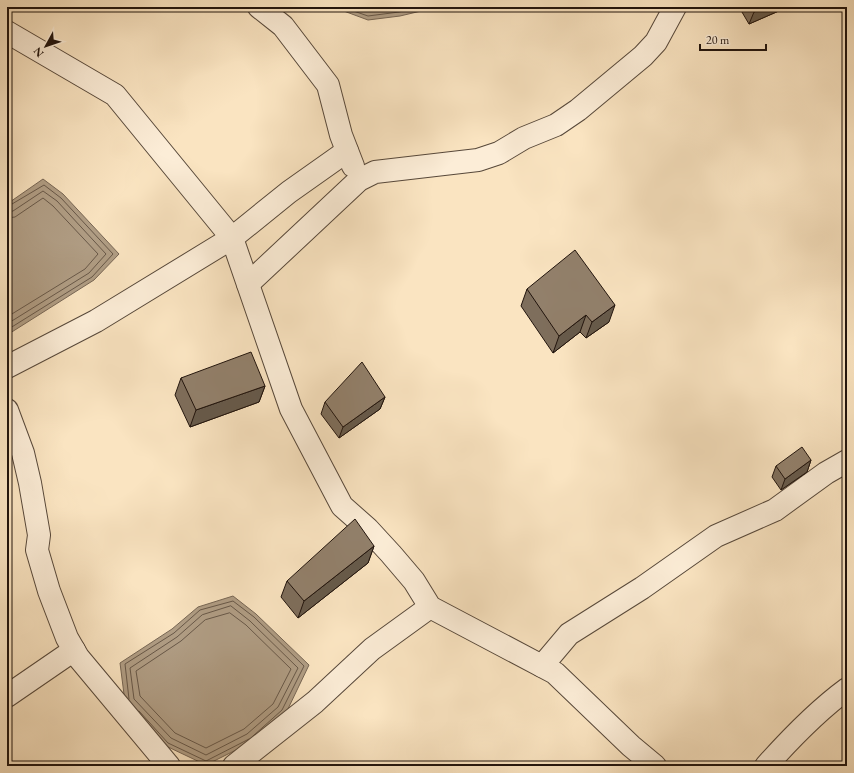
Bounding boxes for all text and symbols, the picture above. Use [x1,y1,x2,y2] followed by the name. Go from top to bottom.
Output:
[26,26,66,66] north arrow
[700,26,766,52] scale bar
[706,32,730,48] text: 20 m
[30,44,47,60] text: N

